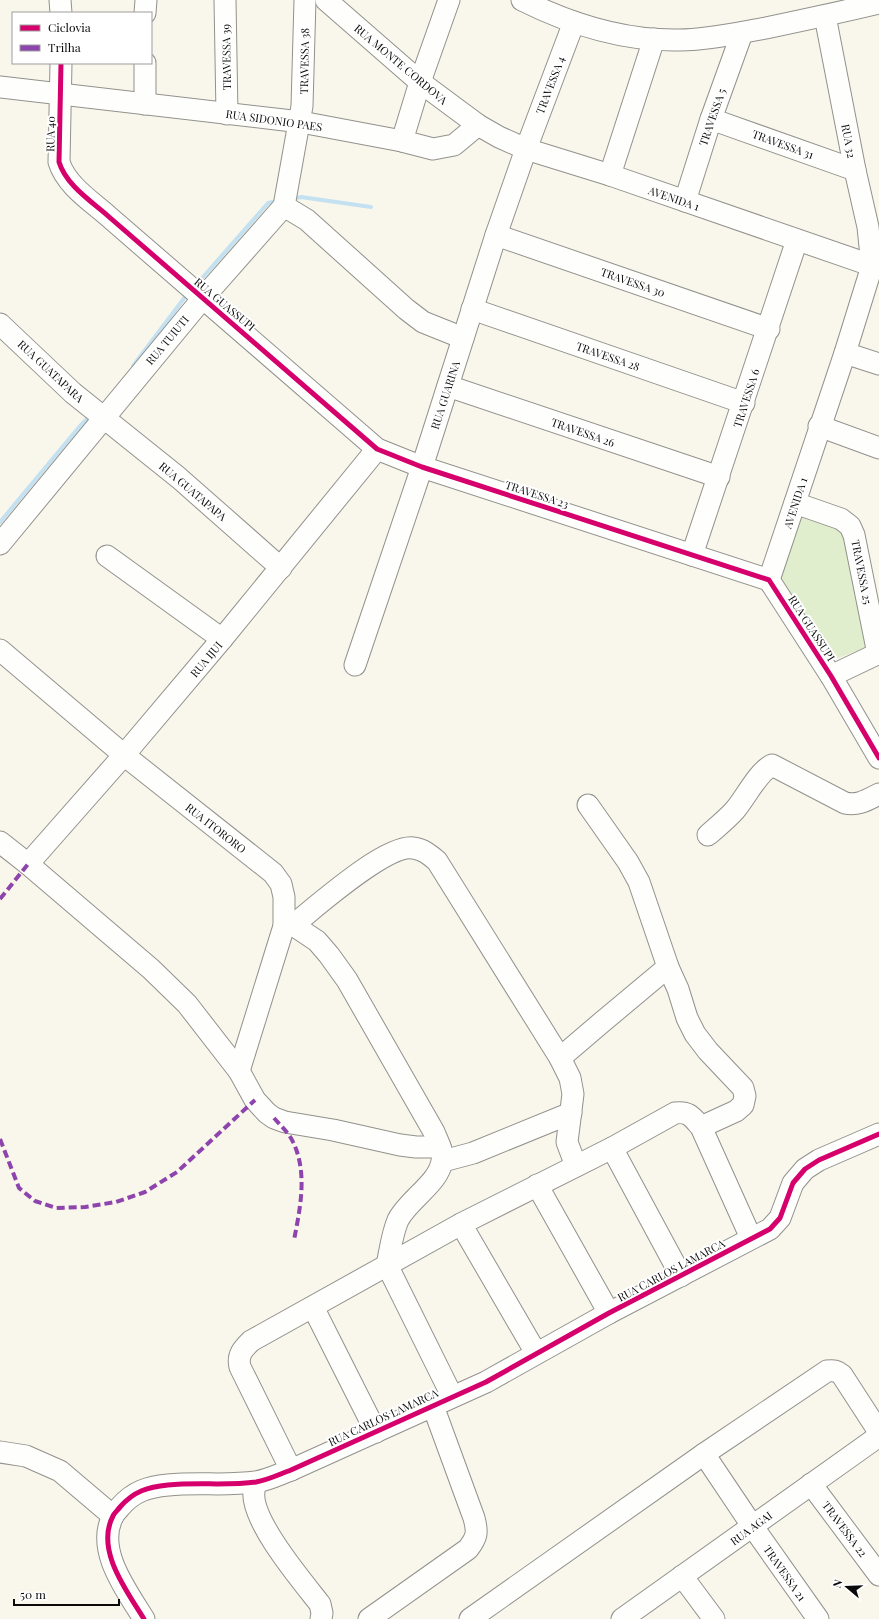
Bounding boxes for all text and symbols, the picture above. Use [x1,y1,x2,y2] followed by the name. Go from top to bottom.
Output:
[12,12,152,64] legend
[48,19,91,35] text: Ciclovia
[351,21,451,108] street label: RUA MONTE CORDOVA
[218,23,234,90] street label: TRAVESSA 39
[296,28,312,94] street label: TRAVESSA 38
[48,39,81,55] text: Trilha
[532,53,568,116] street label: TRAVESSA 4
[695,86,729,148] street label: TRAVESSA 5
[225,106,323,134] street label: RUA SIDONIO PAES
[42,116,58,152] street label: RUA 40
[838,123,860,159] street label: RUA 32
[750,126,816,162] street label: TRAVESSA 31
[646,182,701,214] street label: AVENIDA 1
[599,264,668,300] street label: TRAVESSA 30
[191,274,259,334] street label: RUA GUASSUPI
[142,312,192,368] street label: RUA TUIUTI
[15,337,87,406] street label: RUA GUATAPARA
[574,338,642,374] street label: TRAVESSA 28
[427,359,463,431] street label: RUA GUARINA
[729,366,763,429] street label: TRAVESSA 6
[549,414,617,450] street label: TRAVESSA 26
[156,458,230,524] street label: RUA GUATAPAPA
[779,475,810,531] street label: AVENIDA 1
[503,477,571,511] street label: TRAVESSA 23
[848,539,876,606] street label: TRAVESSA 25
[785,592,839,664] street label: RUA GUASSUPI
[187,638,226,680] street label: RUA IJUI
[183,800,249,856] street label: RUA ITORORO
[615,1235,727,1305] street label: RUA CARLOS LAMARCA
[326,1385,440,1449] street label: RUA CARLOS LAMARCA
[819,1498,871,1560] street label: TRAVESSA 22
[727,1508,775,1548] street label: RUA AGAI
[760,1542,810,1604] street label: TRAVESSA 21
[827,1567,867,1607] north arrow
[829,1577,845,1590] text: N
[14,1581,119,1607] scale bar
[20,1586,46,1602] text: 50 m

